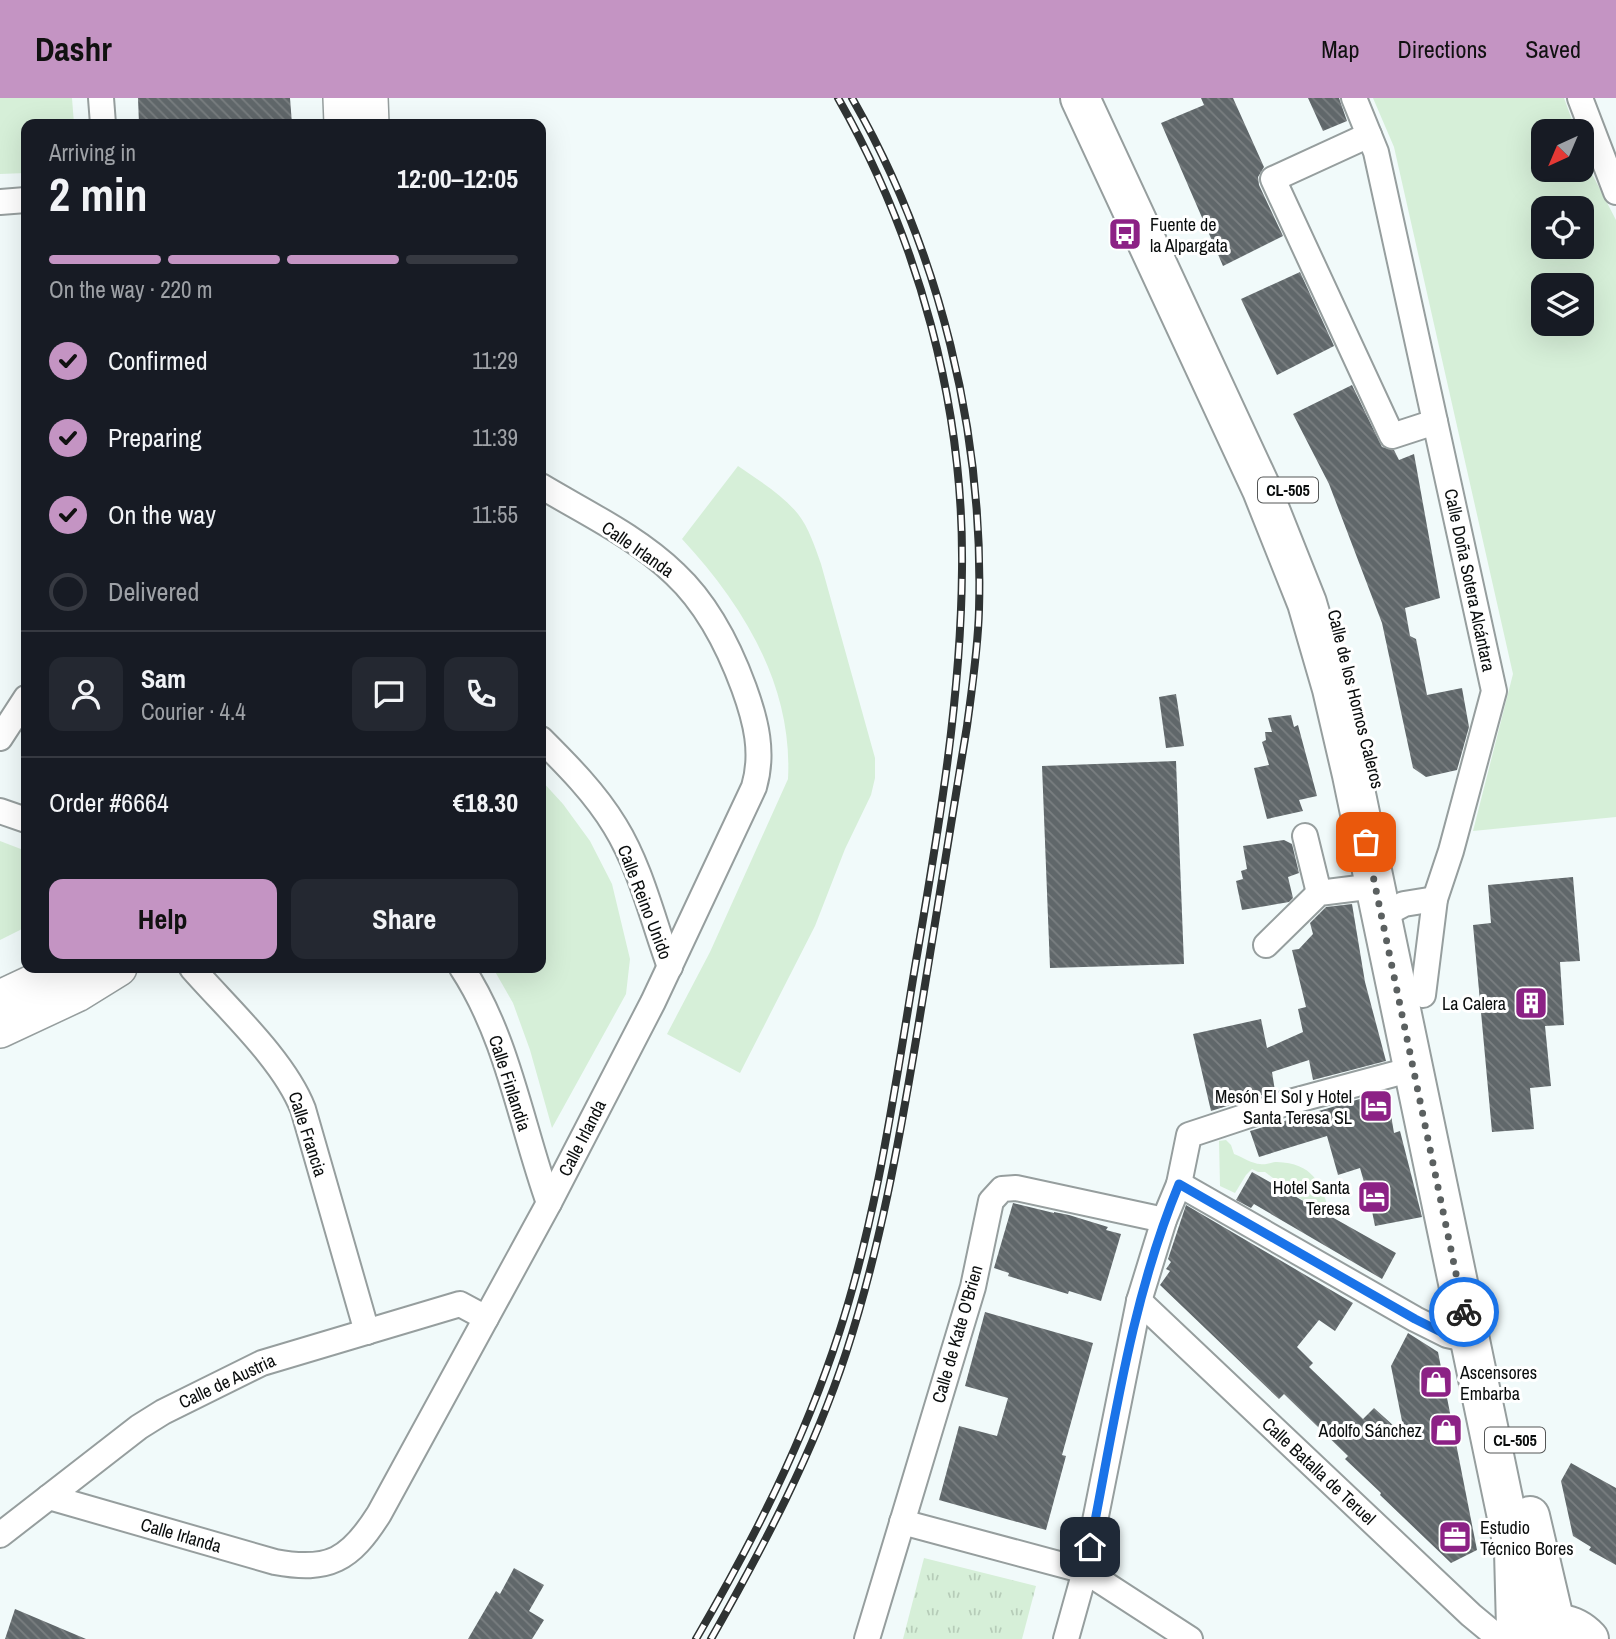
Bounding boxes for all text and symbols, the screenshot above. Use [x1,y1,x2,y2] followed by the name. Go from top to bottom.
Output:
[35,27,112,71] text: Dashr
[1321,33,1359,65] text: Map
[1397,33,1487,65] text: Directions
[1525,33,1581,65] text: Saved
[1531,119,1594,182] north arrow
[1531,119,1594,336] map controls
[49,137,136,168] text: Arriving in
[397,161,518,196] text: 12:00–12:05
[49,163,148,225] text: 2 min
[1531,196,1594,259] button: locate
[1150,212,1228,258] place label: Fuente de la Alpargata
[1106,215,1144,253] bus stop icon: Fuente de la Alpargata
[1531,273,1594,336] button: layers
[49,274,213,305] text: On the way · 220 m
[49,342,87,380] icon: check
[108,343,208,378] text: Confirmed
[472,345,518,376] text: 11:29
[49,419,87,457] icon: check
[108,420,202,455] text: Preparing
[472,422,518,453] text: 11:39
[1258,478,1318,502] road number: CL-505
[1438,486,1502,674] street label: Calle Doña Sotera Alcántara
[49,496,87,534] icon: check
[108,497,216,532] text: On the way
[472,499,518,530] text: 11:55
[597,515,679,583] street label: Calle Irlanda
[108,574,199,609] text: Delivered
[1322,607,1390,791] street label: Calle de los Hornos Caleros
[49,657,123,731] button: person
[352,657,426,731] button: chat
[444,657,518,731] button: phone
[141,661,186,696] text: Sam
[141,696,246,727] text: Courier · 4.4
[49,785,169,820] text: Order #6664
[453,785,518,820] text: €18.30
[1336,812,1396,872] pin
[1347,823,1385,861] icon: bag
[612,841,678,963] street label: Calle Reino Unido
[49,879,277,959] button: Help
[291,879,518,959] button: Share
[1512,984,1550,1022] building icon: La Calera
[1442,991,1506,1016] place label: La Calera
[483,1032,537,1134] street label: Calle Finlandia
[1215,1084,1352,1130] place label: Mesón El Sol y Hotel Santa Teresa SL
[1357,1087,1395,1125] hotel icon: Mesón El Sol y Hotel Santa Teresa SL
[283,1088,333,1180] street label: Calle Francia
[552,1095,612,1181] street label: Calle Irlanda
[1273,1175,1350,1221] place label: Hotel Santa Teresa
[1355,1178,1393,1216] hotel icon: Hotel Santa Teresa
[925,1262,989,1406] street label: Calle de Kate O'Brien
[1429,1277,1499,1347] courier
[1445,1293,1483,1331] icon: bike
[174,1348,280,1414] street label: Calle de Austria
[1459,1360,1537,1406] place label: Ascensores Embarba
[1417,1363,1455,1401] shop icon: Ascensores Embarba
[1427,1411,1465,1449] shop icon: Adolfo Sánchez
[1257,1412,1381,1530] street label: Calle Batalla de Teruel
[1318,1418,1422,1443] place label: Adolfo Sánchez
[1485,1428,1545,1452] road number: CL-505
[138,1512,224,1558] street label: Calle Irlanda
[1480,1515,1574,1561] place label: Estudio Técnico Bores
[1060,1517,1120,1577] pin
[1436,1518,1474,1556] office icon: Estudio Técnico Bores
[1071,1528,1109,1566] icon: home

